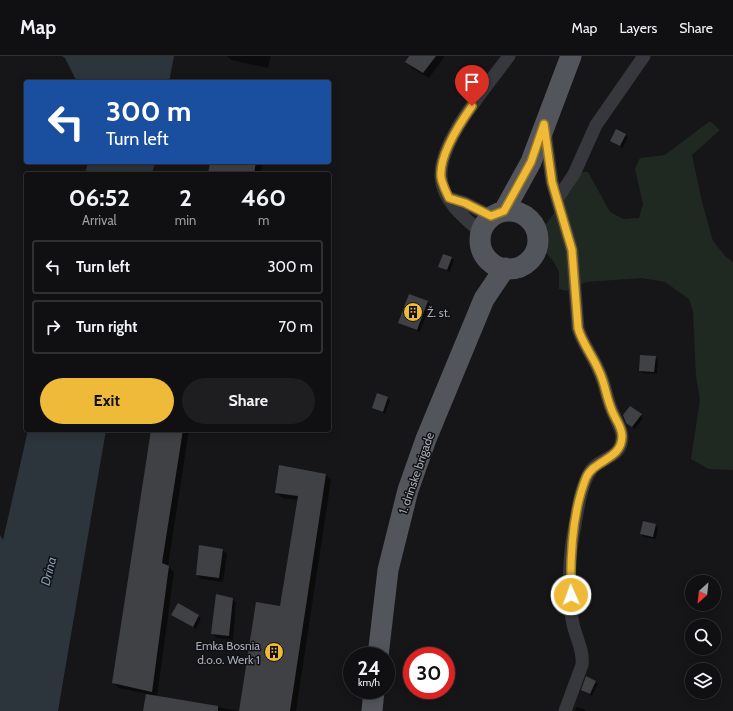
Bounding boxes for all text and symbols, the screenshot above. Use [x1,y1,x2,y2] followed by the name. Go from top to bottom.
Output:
[20,16,56,39] text: Map
[572,19,597,37] text: Map
[619,19,657,37] text: Layers
[679,19,713,37] text: Share
[455,65,489,106] pin
[461,71,483,93] icon: arrive
[106,94,191,128] text: 300 m
[40,96,92,148] icon: left
[106,128,169,150] text: Turn left
[69,183,130,212] text: 06:52
[179,183,192,212] text: 2
[241,183,286,212] text: 460
[82,212,117,228] text: Arrival
[175,212,196,228] text: min
[258,212,269,228] text: m
[42,256,64,278] icon: left
[76,258,130,276] text: Turn left
[267,258,313,276] text: 300 m
[402,301,424,323] building icon: Ž. st.
[427,305,450,320] place label: Ž. st.
[42,316,64,338] icon: right
[76,318,137,336] text: Turn right
[279,318,313,336] text: 70 m
[40,378,174,424] button: Exit
[182,378,315,424] button: Share
[395,430,437,516] street label: 1. drinske brigade
[37,555,59,587] water label: Drina
[550,574,592,616] position arrow
[685,575,721,611] north arrow
[685,575,721,699] map controls
[685,619,721,655] button: search
[195,638,260,667] place label: Emka Bosnia d.o.o. Werk 1
[263,641,285,663] building icon: Emka Bosnia d.o.o. Werk 1
[403,647,455,699] speed limit sign: 30
[358,656,381,680] text: 24
[685,663,721,699] button: layers
[358,676,380,689] text: km/h

